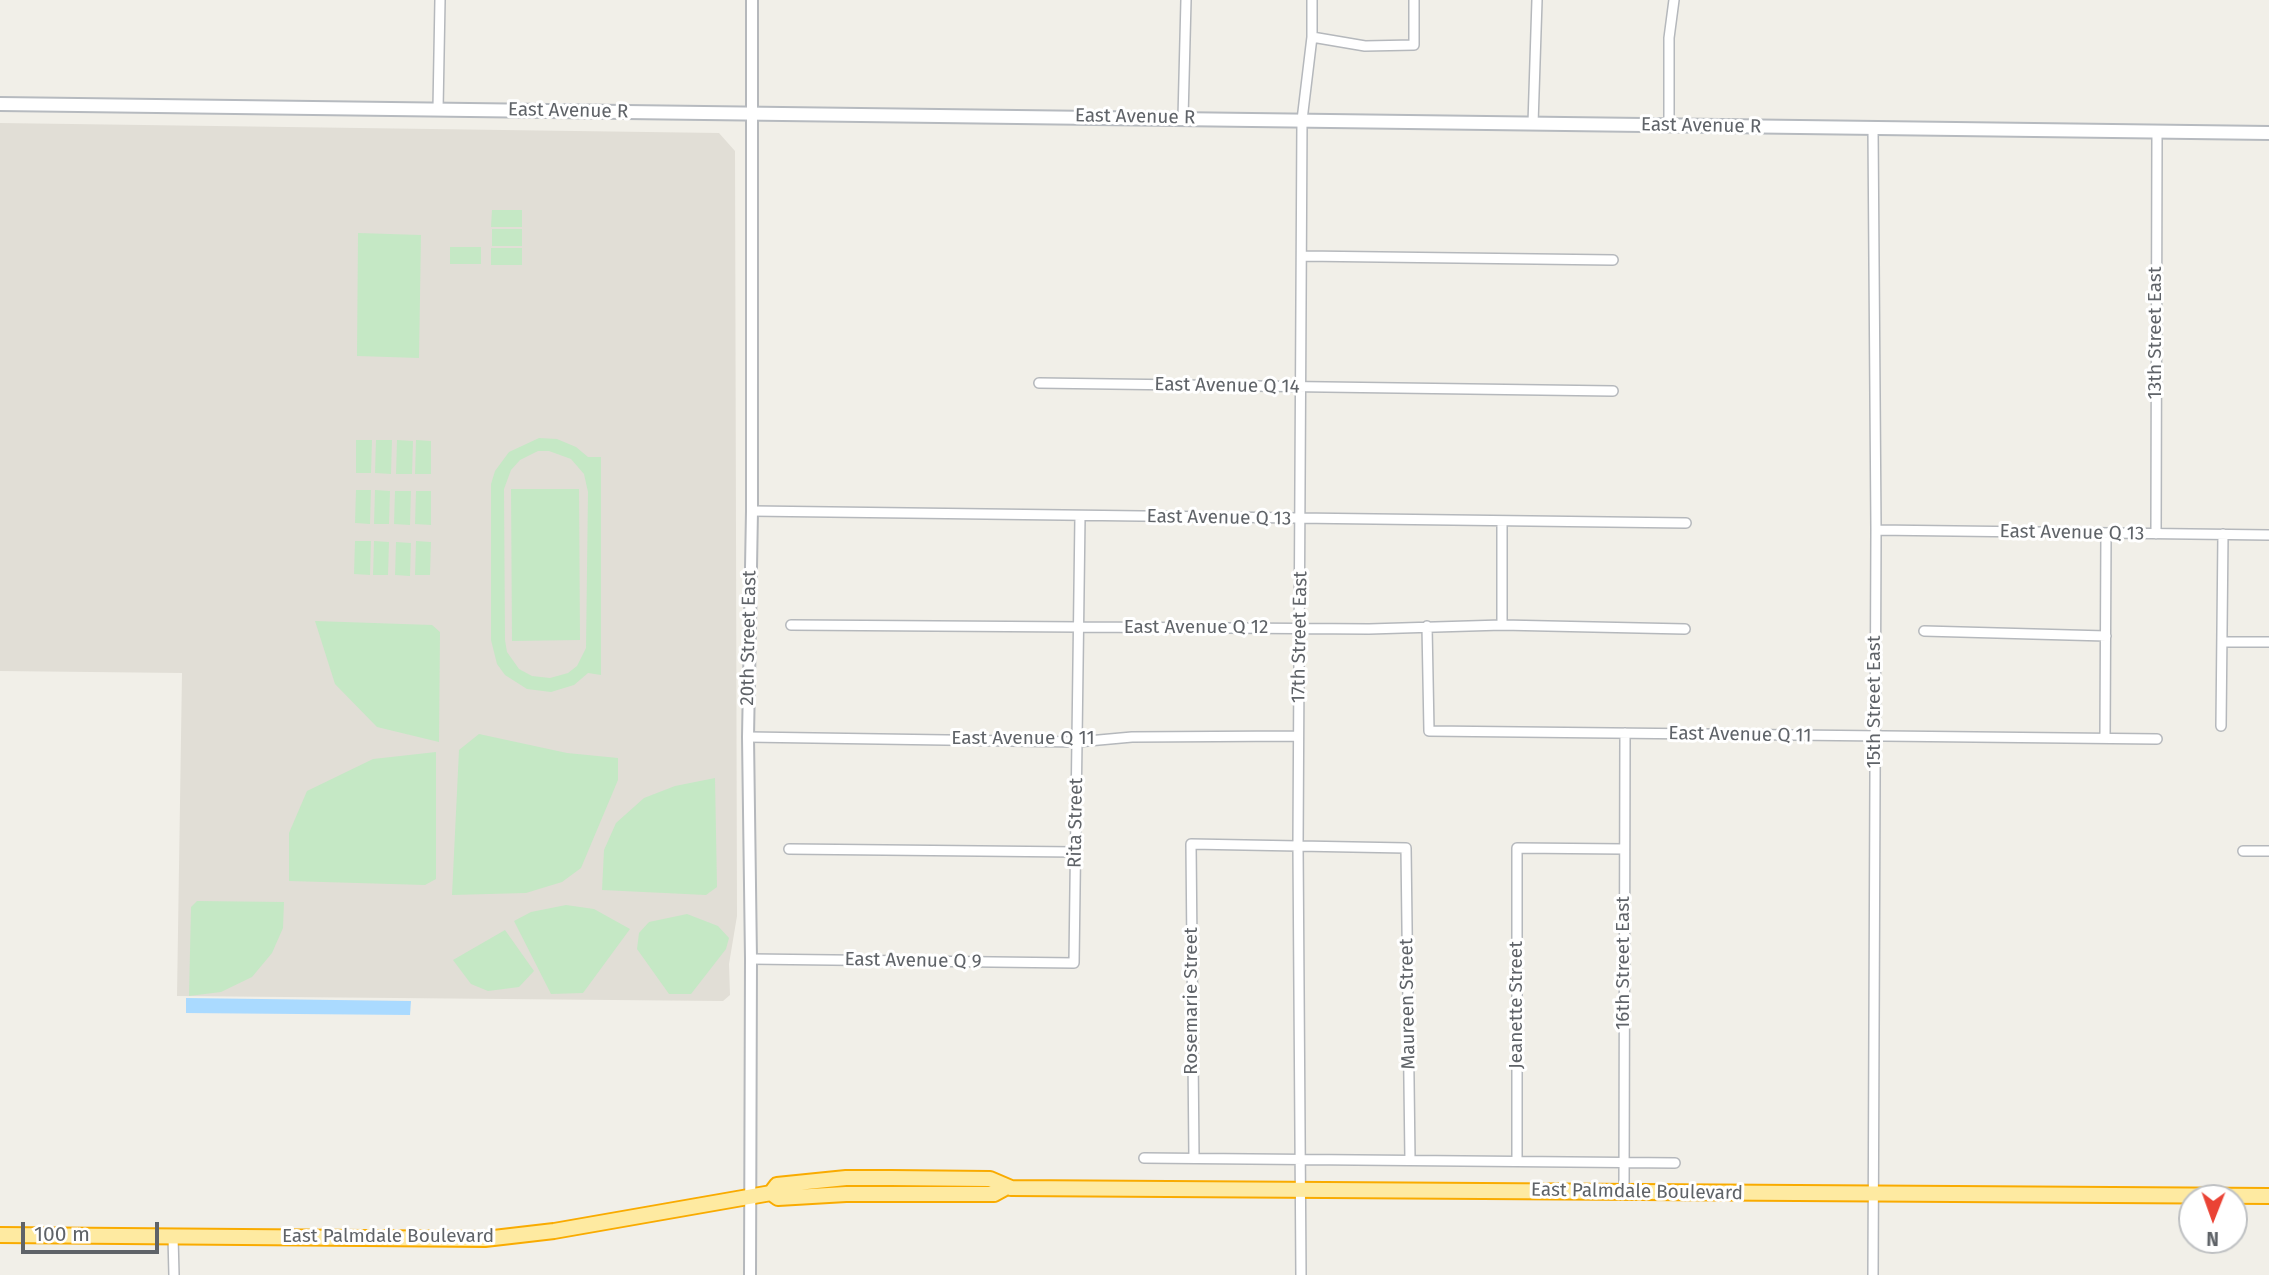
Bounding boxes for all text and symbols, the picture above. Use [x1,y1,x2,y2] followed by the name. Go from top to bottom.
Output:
[508,99,628,123] street label: East Avenue R
[1075,105,1195,129] street label: East Avenue R
[1641,114,1761,138] street label: East Avenue R
[2145,266,2167,400] street label: 13th Street East
[1154,373,1300,399] street label: East Avenue Q 14
[1146,505,1292,531] street label: East Avenue Q 13
[1999,520,2145,546] street label: East Avenue Q 13
[736,570,762,706] street label: 20th Street East
[1287,571,1313,703] street label: 17th Street East
[1124,617,1268,639] street label: East Avenue Q 12
[1864,635,1886,769] street label: 15th Street East
[1668,722,1812,748] street label: East Avenue Q 11
[951,728,1095,750] street label: East Avenue Q 11
[1064,778,1088,868] street label: Rita Street
[1613,896,1635,1030] street label: 16th Street East
[1181,927,1203,1075] street label: Rosemarie Street
[1395,938,1421,1070] street label: Maureen Street
[1506,941,1528,1069] street label: Jeanette Street
[844,948,982,974] street label: East Avenue Q 9
[1531,1179,1743,1205] street label: East Palmdale Boulevard
[2178,1184,2248,1254] north arrow
[24,1208,163,1252] scale bar
[34,1221,90,1247] text: 100 m
[282,1226,494,1248] street label: East Palmdale Boulevard
[2206,1227,2219,1250] text: N

